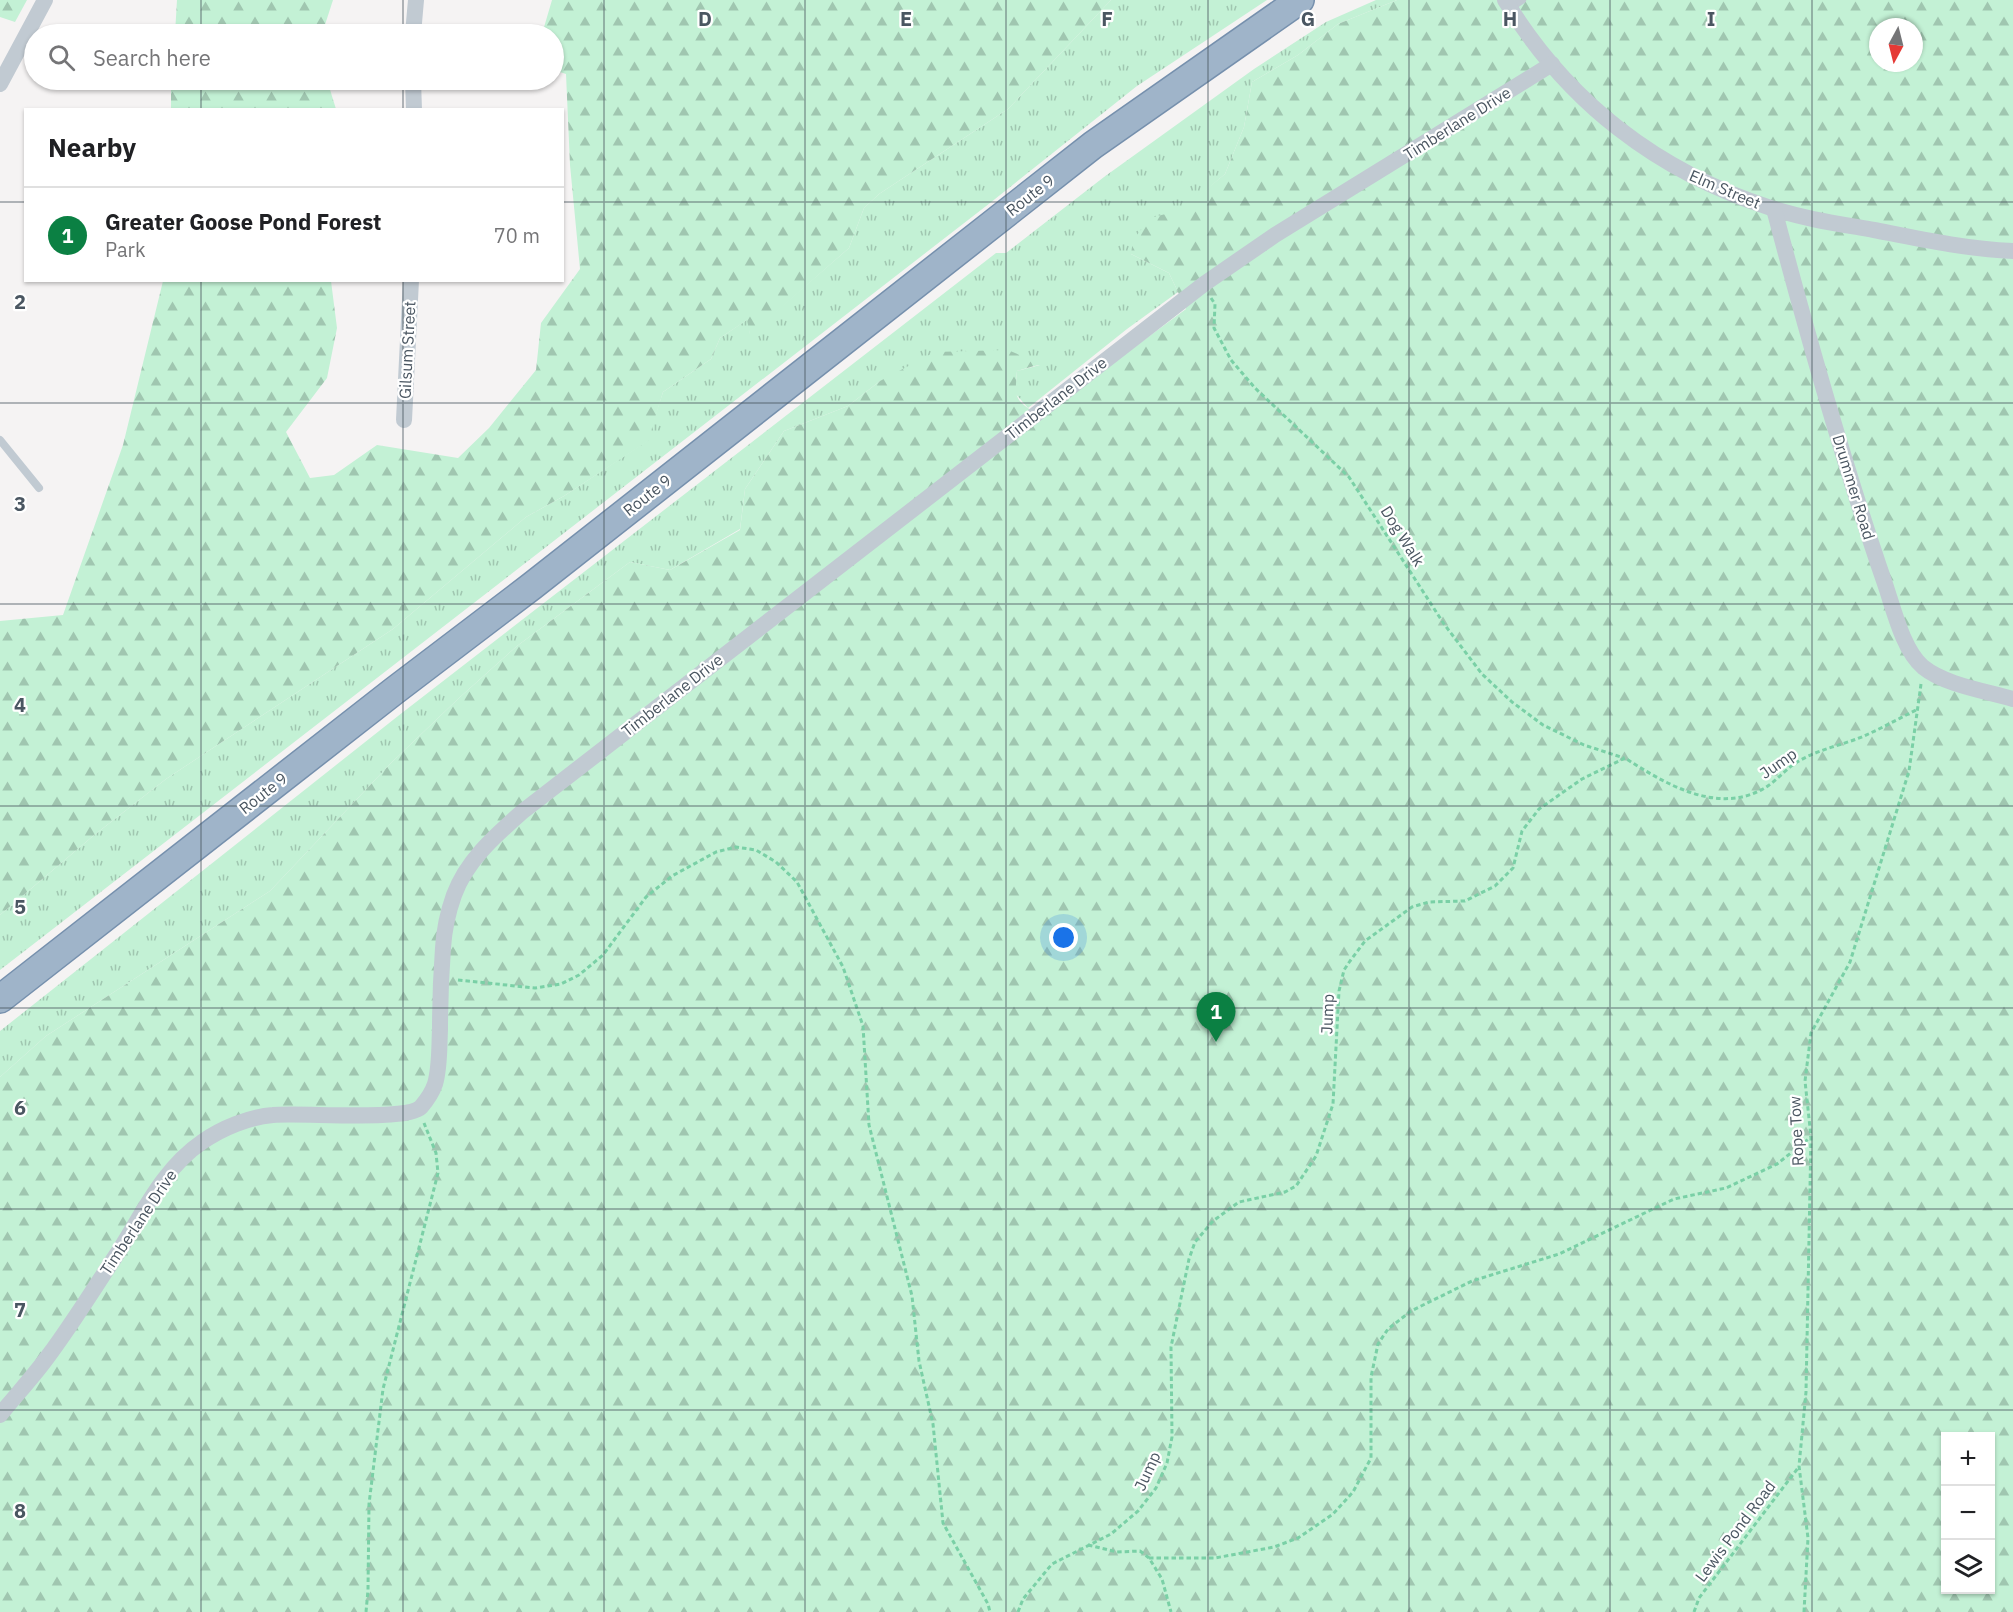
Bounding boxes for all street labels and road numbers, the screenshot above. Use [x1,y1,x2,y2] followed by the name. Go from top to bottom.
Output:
[1400,82,1515,164] street label: Timberlane Drive
[1686,165,1764,213] street label: Elm Street
[1002,170,1058,220] street label: Route 9
[394,301,420,399] street label: Gilsum Street
[1001,352,1111,444] street label: Timberlane Drive
[1829,432,1879,542] street label: Drummer Road
[619,470,675,520] street label: Route 9
[1377,502,1430,570] street label: Dog Walk
[617,649,727,741] street label: Timberlane Drive
[1756,743,1800,783] street label: Jump
[235,768,291,818] street label: Route 9
[1316,993,1338,1035] street label: Jump
[1784,1095,1808,1167] street label: Rope Tow
[95,1165,181,1278] street label: Timberlane Drive
[1129,1448,1165,1494] street label: Jump
[1690,1476,1780,1586] street label: Lewis Pond Road

